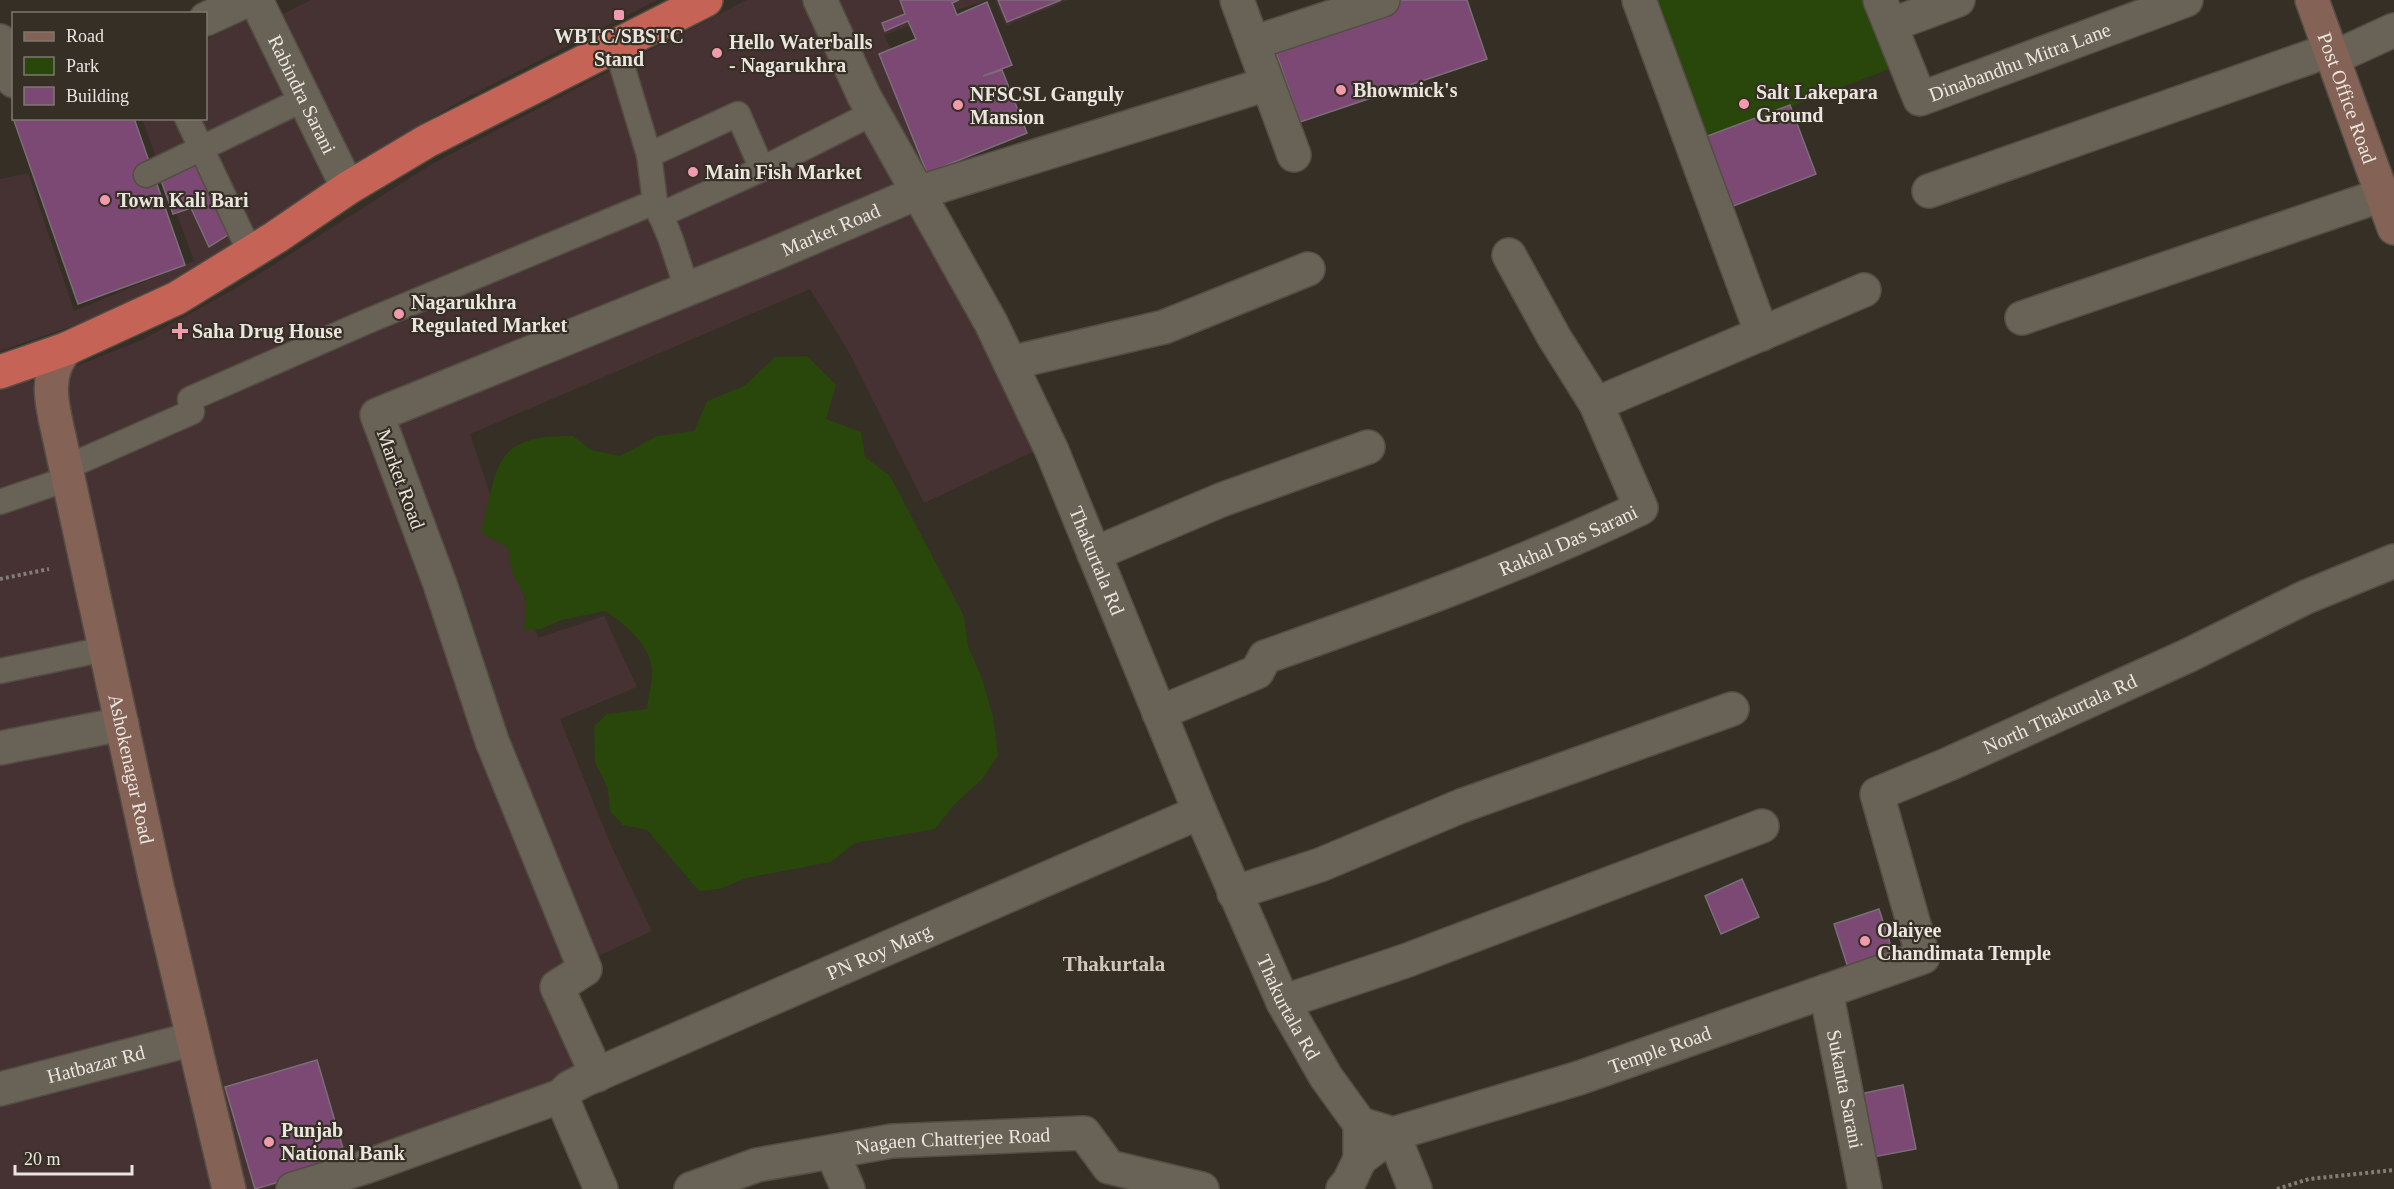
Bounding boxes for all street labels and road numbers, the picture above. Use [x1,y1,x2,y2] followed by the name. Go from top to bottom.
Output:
[1926,18,2114,106] street label: Dinabandhu Mitra Lane
[2314,29,2381,166] street label: Post Office Road
[264,31,341,158] street label: Rabindra Sarani
[778,199,883,260] street label: Market Road
[373,426,429,532] street label: Market Road
[1495,500,1641,580] street label: Rakhal Das Sarani
[1065,503,1129,618] street label: Thakurtala Rd
[1979,669,2140,758] street label: North Thakurtala Rd
[104,692,158,846] street label: Ashokenagar Road
[823,919,935,984] street label: PN Roy Marg
[1253,951,1325,1063] street label: Thakurtala Rd
[1606,1022,1714,1078] street label: Temple Road
[1823,1028,1868,1151] street label: Sukanta Sarani
[44,1041,147,1087] street label: Hatbazar Rd
[853,1123,1051,1158] street label: Nagaen Chatterjee Road

